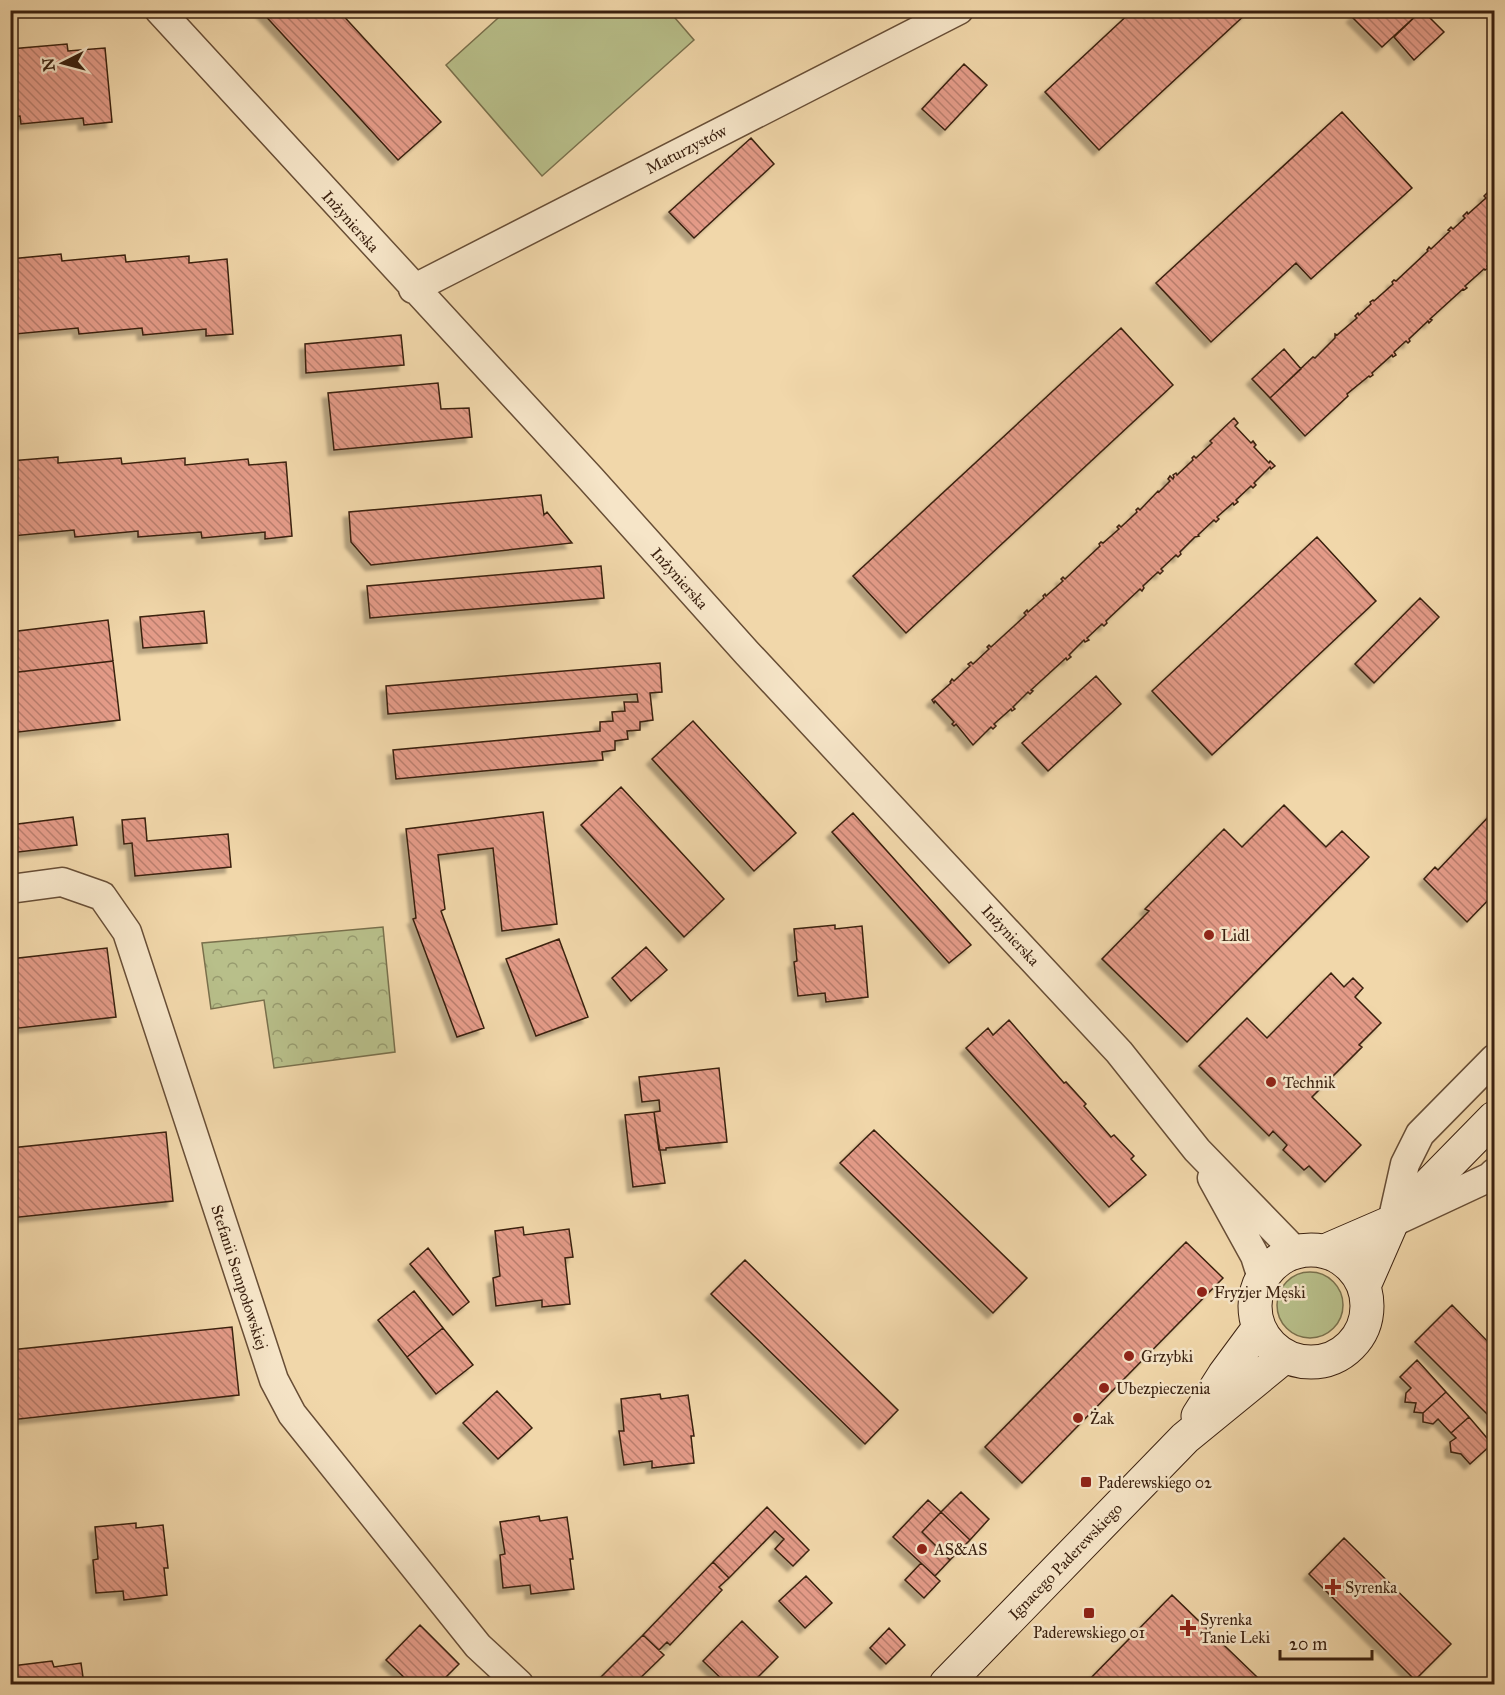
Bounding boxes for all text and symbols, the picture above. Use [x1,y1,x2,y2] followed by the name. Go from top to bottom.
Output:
[33,33,93,93] north arrow
[38,56,59,72] text: N
[643,121,730,178] street label: Maturzystów
[318,187,383,256] street label: Inżynierska
[647,544,712,613] street label: Inżynierska
[978,901,1044,970] street label: Inżynierska
[1221,926,1250,945] place label: Lidl
[1202,928,1216,942] marker: Lidl
[1283,1073,1336,1092] place label: Technik
[1264,1075,1278,1089] marker: Technik
[207,1202,272,1352] street label: Stefanii Sempołowskiej
[1214,1283,1306,1302] place label: Fryzjer Męski
[1195,1285,1209,1299] marker: Fryzjer Męski
[1141,1347,1194,1366] place label: Grzybki
[1122,1349,1136,1363] marker: Grzybki
[1116,1379,1211,1398] place label: Ubezpieczenia
[1097,1381,1111,1395] marker: Ubezpieczenia
[1090,1408,1115,1428] place label: Żak
[1071,1411,1085,1425] marker: Żak
[1098,1473,1212,1493] place label: Paderewskiego 02
[1079,1475,1093,1489] marker: Paderewskiego 02
[1005,1499,1127,1624] street label: Ignacego Paderewskiego
[933,1540,988,1559] place label: AS&AS
[915,1542,929,1556] marker: AS&AS
[1345,1578,1397,1597] place label: Syrenka
[1326,1580,1340,1594] marker: Syrenka
[1082,1606,1096,1620] marker: Paderewskiego 01
[1200,1610,1271,1647] place label: Syrenka Tanie Leki
[1181,1621,1195,1635] marker: Syrenka Tanie Leki
[1033,1623,1145,1643] place label: Paderewskiego 01
[1280,1623,1372,1661] scale bar
[1289,1633,1327,1655] text: 20 m

